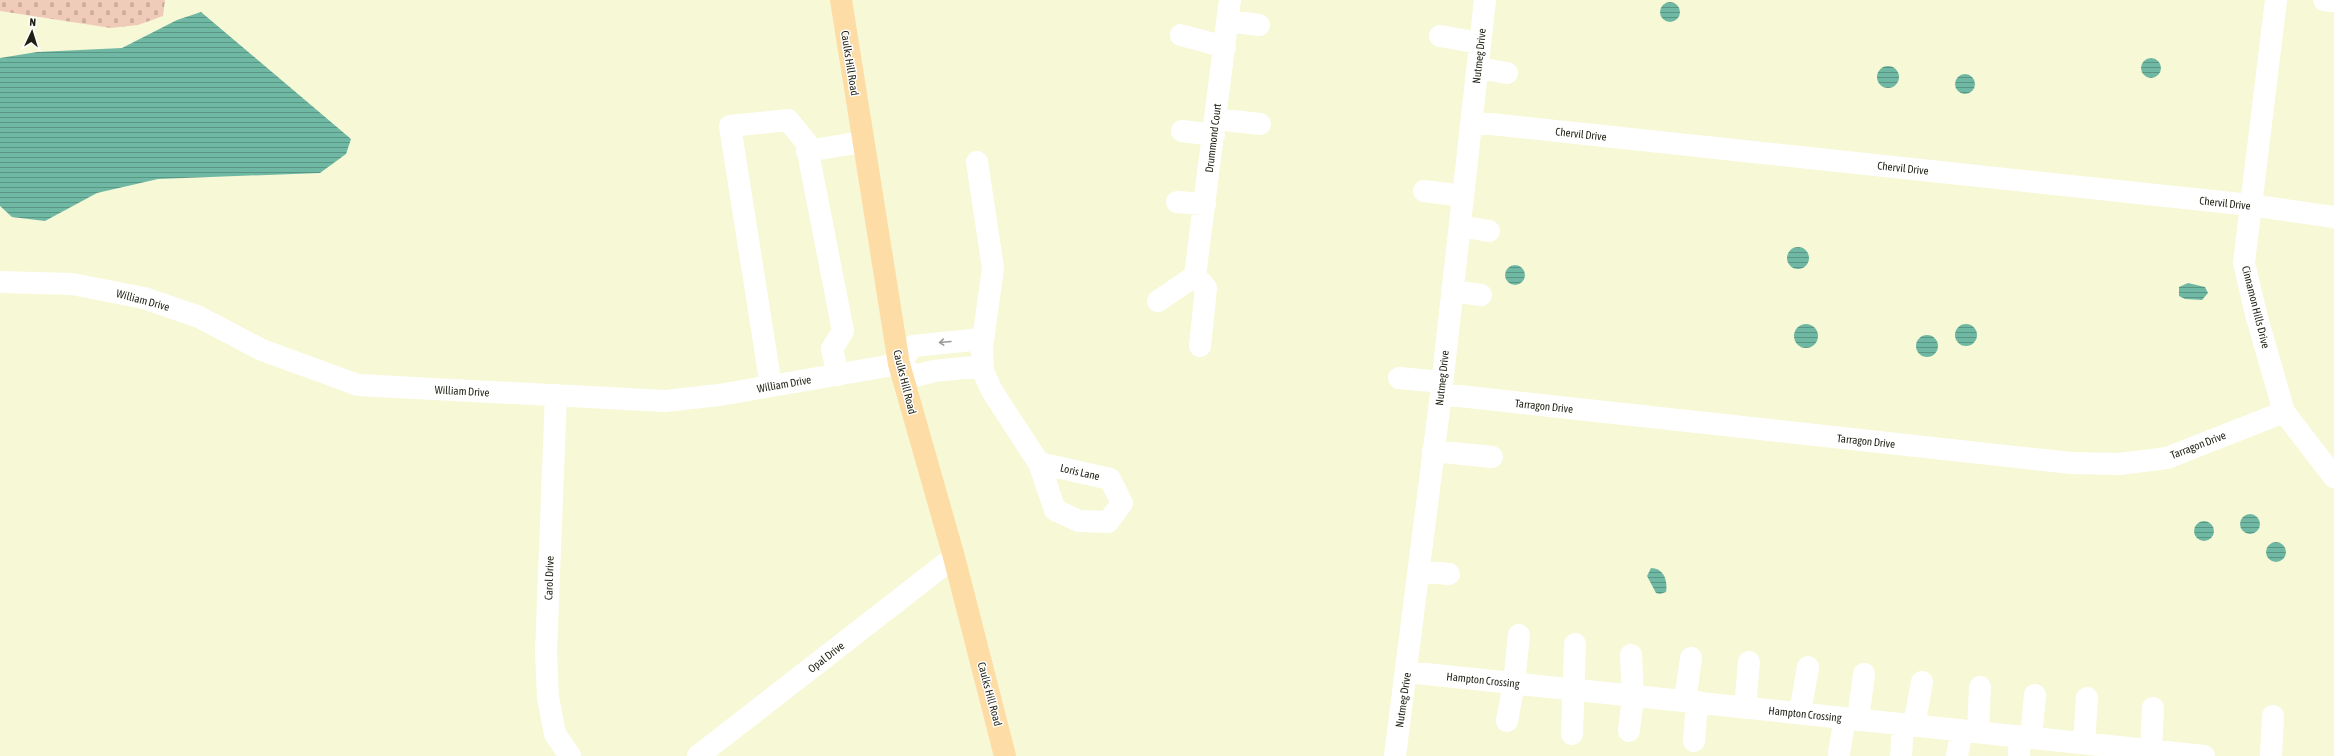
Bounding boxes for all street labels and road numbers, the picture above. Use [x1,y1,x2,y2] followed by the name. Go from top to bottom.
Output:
[1470,28,1488,84] street label: Nutmeg Drive
[839,30,861,96] street label: Caulks Hill Road
[1203,103,1223,173] street label: Drummond Court
[1555,125,1607,143] street label: Chervil Drive
[1877,159,1929,177] street label: Chervil Drive
[2199,194,2251,212] street label: Chervil Drive
[2240,264,2272,350] street label: Cinnamon Hills Drive
[115,287,171,313] street label: William Drive
[891,349,919,415] street label: Caulks Hill Road
[1433,350,1451,406] street label: Nutmeg Drive
[756,373,812,395] street label: William Drive
[434,384,490,398] street label: William Drive
[1514,397,1574,415] street label: Tarragon Drive
[2169,429,2227,461] street label: Tarragon Drive
[1836,432,1896,450] street label: Tarragon Drive
[1059,462,1101,482] street label: Loris Lane
[542,556,556,600] street label: Carol Drive
[806,639,846,675] street label: Opal Drive
[976,661,1004,727] street label: Caulks Hill Road
[1446,670,1520,690] street label: Hampton Crossing
[1393,672,1413,728] street label: Nutmeg Drive
[1768,704,1842,724] street label: Hampton Crossing

